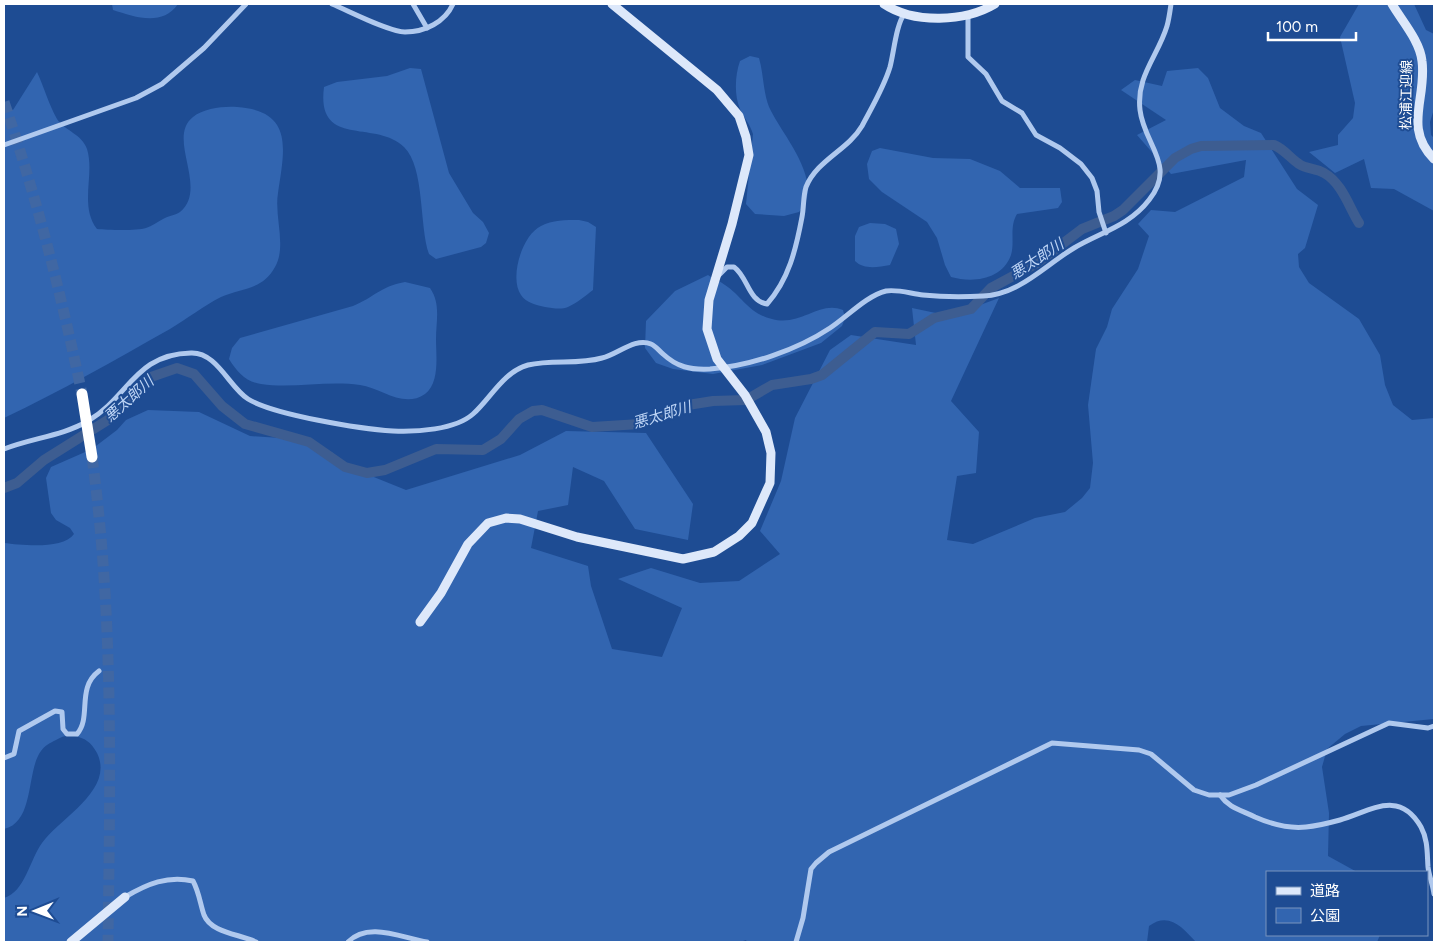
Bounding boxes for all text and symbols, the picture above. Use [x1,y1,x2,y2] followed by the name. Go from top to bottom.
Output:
[1268,10,1356,42] scale bar
[1276,18,1318,36] text: 100 m
[1397,60,1416,130] street label: 松浦江迎線
[1007,234,1069,283] water label: 悪太郎川
[101,371,159,426] water label: 悪太郎川
[631,397,695,432] water label: 悪太郎川
[1266,871,1428,936] legend
[1310,882,1340,900] text: 道路
[10,886,60,936] north arrow
[14,906,31,917] text: N
[1310,907,1340,925] text: 公園

